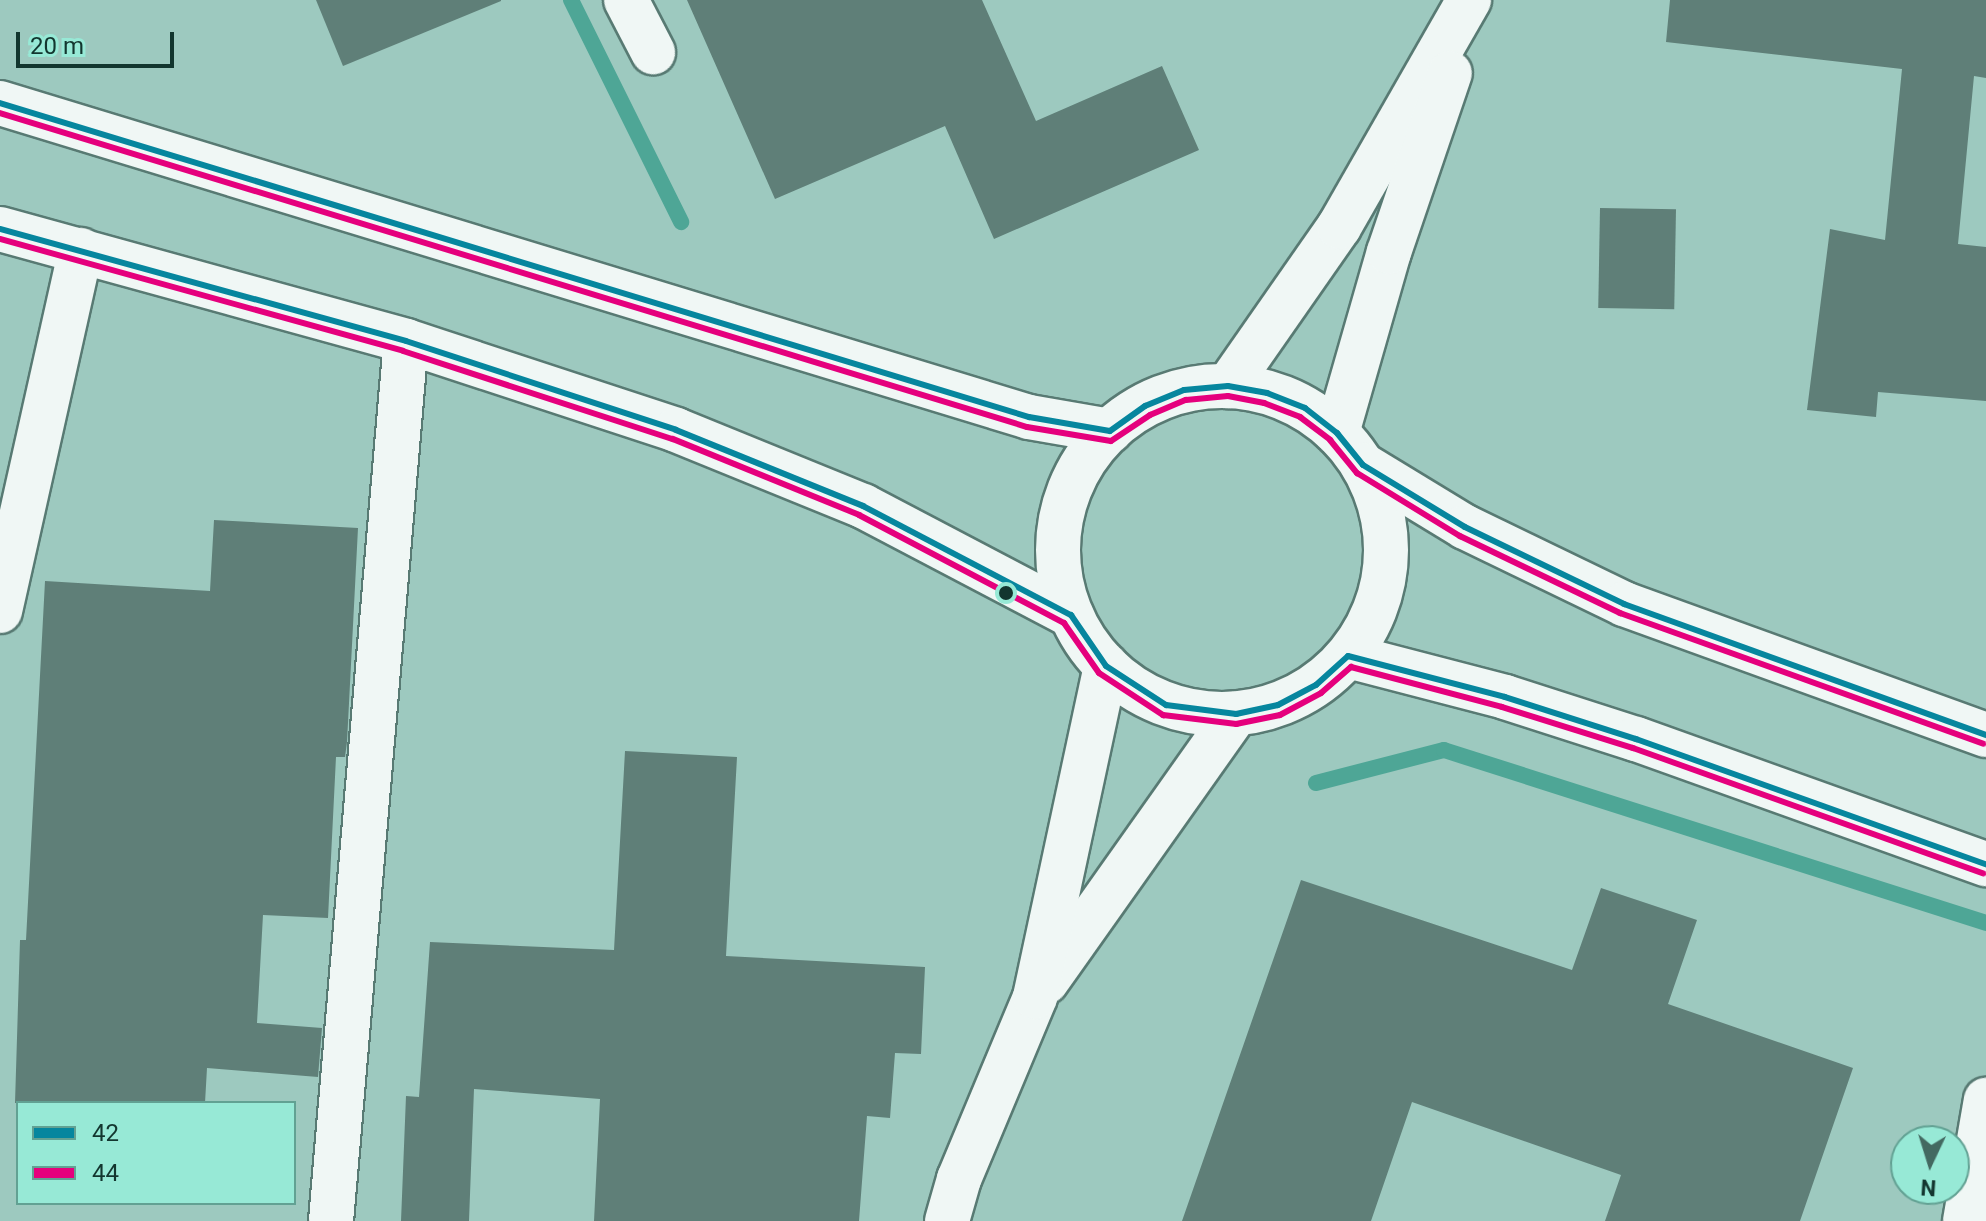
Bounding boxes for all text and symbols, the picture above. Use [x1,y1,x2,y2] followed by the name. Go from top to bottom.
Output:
[20,16,178,66] scale bar
[30,32,84,60] text: 20 m
[998,585,1014,601] unlabelled marker
[16,1101,296,1205] legend
[92,1119,119,1147] text: 42
[1890,1125,1970,1205] north arrow
[92,1159,119,1187] text: 44
[1920,1174,1937,1200] text: N

